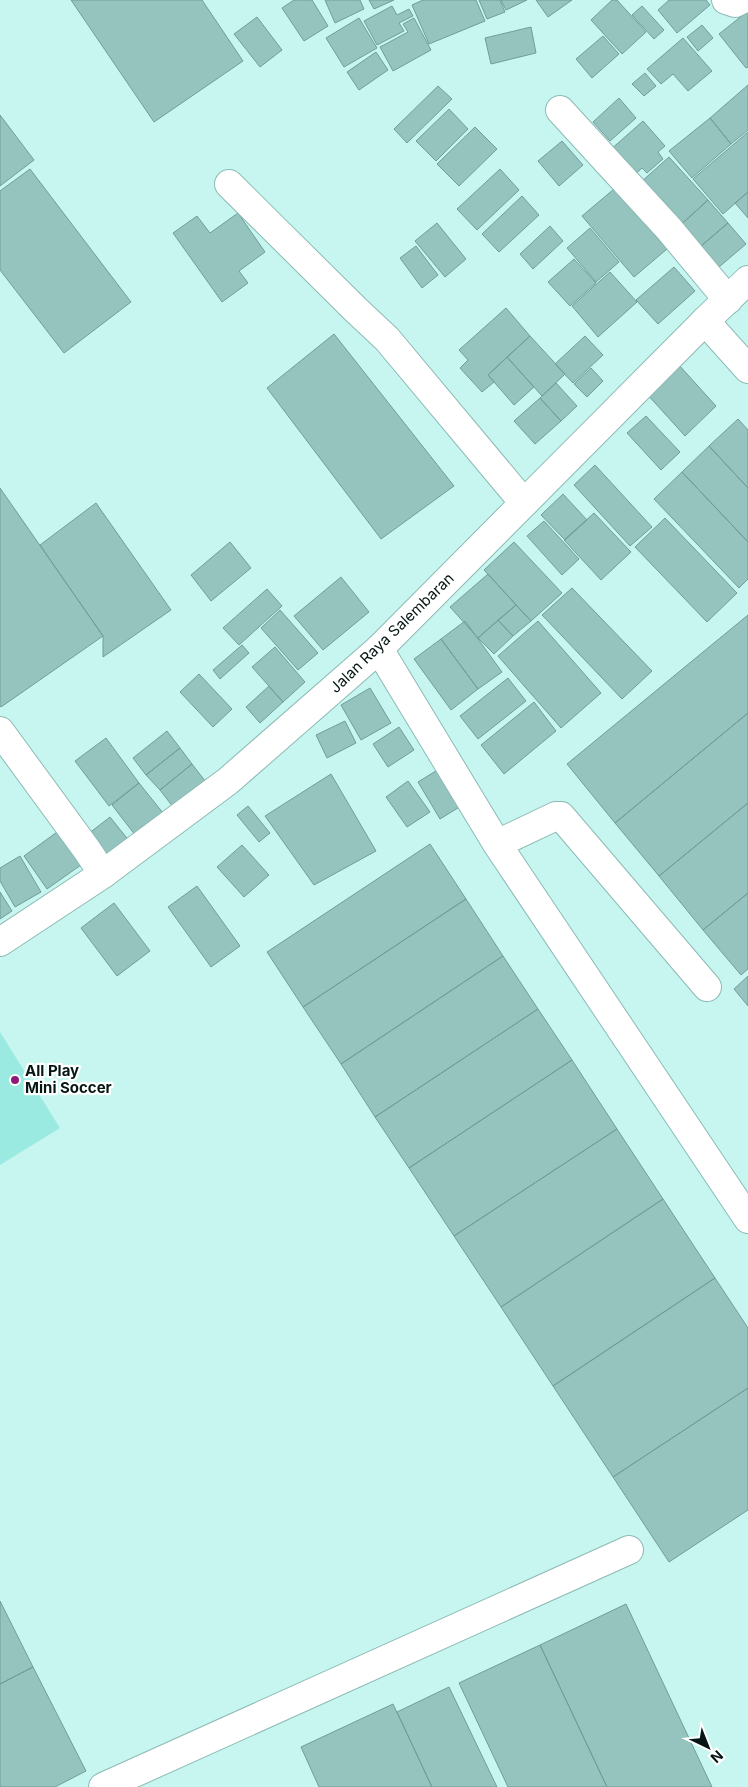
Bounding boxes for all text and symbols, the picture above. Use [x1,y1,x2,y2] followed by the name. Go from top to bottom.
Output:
[326,568,458,697] street label: Jalan Raya Salembaran
[25,1061,112,1097] place label: All Play Mini Soccer
[9,1074,21,1086] marker: All Play Mini Soccer
[683,1722,733,1772] north arrow
[708,1747,727,1767] text: N

